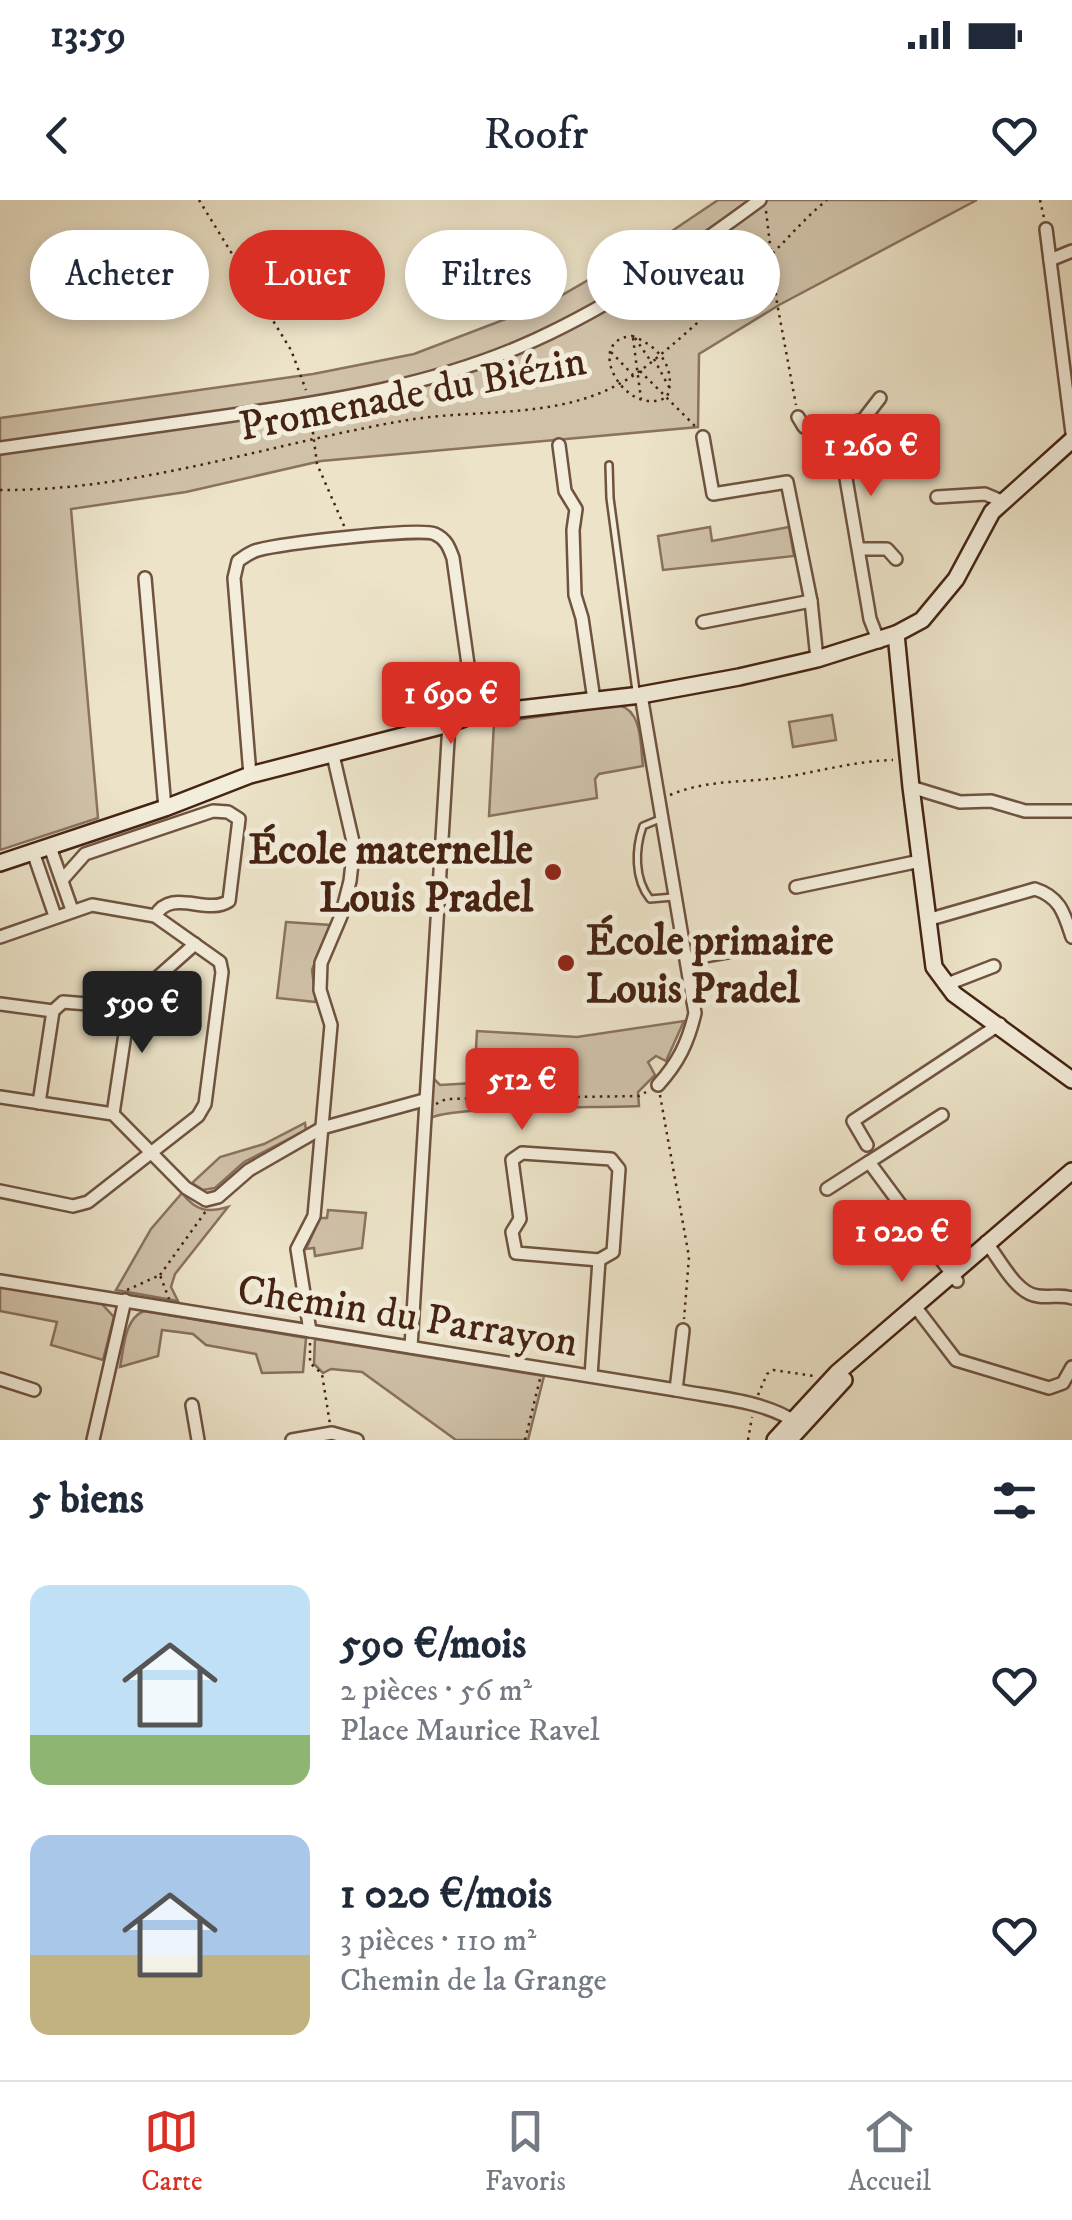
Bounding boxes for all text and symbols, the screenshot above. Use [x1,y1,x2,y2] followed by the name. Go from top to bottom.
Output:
[50,11,126,59] text: 13:59
[484,107,588,163] text: Roofr
[30,108,85,163] icon: back
[987,108,1042,163] icon: heart
[30,230,209,320] chip: Acheter
[229,230,385,320] chip: Louer
[405,230,567,320] chip: Filtres
[587,230,780,320] chip: Nouveau
[235,336,590,454] street label: Promenade du Biézin
[779,414,963,499] pin: 1 260 €
[824,426,918,466] text: 1 260 €
[359,662,543,747] pin: 1 690 €
[404,674,498,714] text: 1 690 €
[249,823,534,925] place label: École maternelle Louis Pradel
[542,861,564,883] marker: École maternelle Louis Pradel
[586,914,834,1016] place label: École primaire Louis Pradel
[555,952,577,974] marker: École primaire Louis Pradel
[72,971,212,1056] pin: 590 €
[105,983,179,1023] text: 590 €
[452,1048,592,1133] pin: 512 €
[488,1060,556,1100] text: 512 €
[810,1200,994,1285] pin: 1 020 €
[855,1212,949,1252] text: 1 020 €
[234,1264,582,1370] street label: Chemin du Parrayon
[987,1473,1042,1528] icon: filters
[30,1474,144,1526] text: 5 biens
[340,1619,526,1671] text: 590 €/mois
[110,1625,230,1745] icon: home
[987,1658,1042,1713] icon: heart
[340,1671,532,1711] text: 2 pièces · 56 m²
[340,1711,600,1751] text: Place Maurice Ravel
[340,1869,552,1921] text: 1 020 €/mois
[110,1875,230,1995] icon: home
[987,1908,1042,1963] icon: heart
[340,1921,536,1961] text: 3 pièces · 110 m²
[340,1961,607,2001] text: Chemin de la Grange
[141,2104,203,2199] tab: Carte
[485,2104,566,2199] tab: Favoris
[848,2104,931,2199] tab: Accueil

